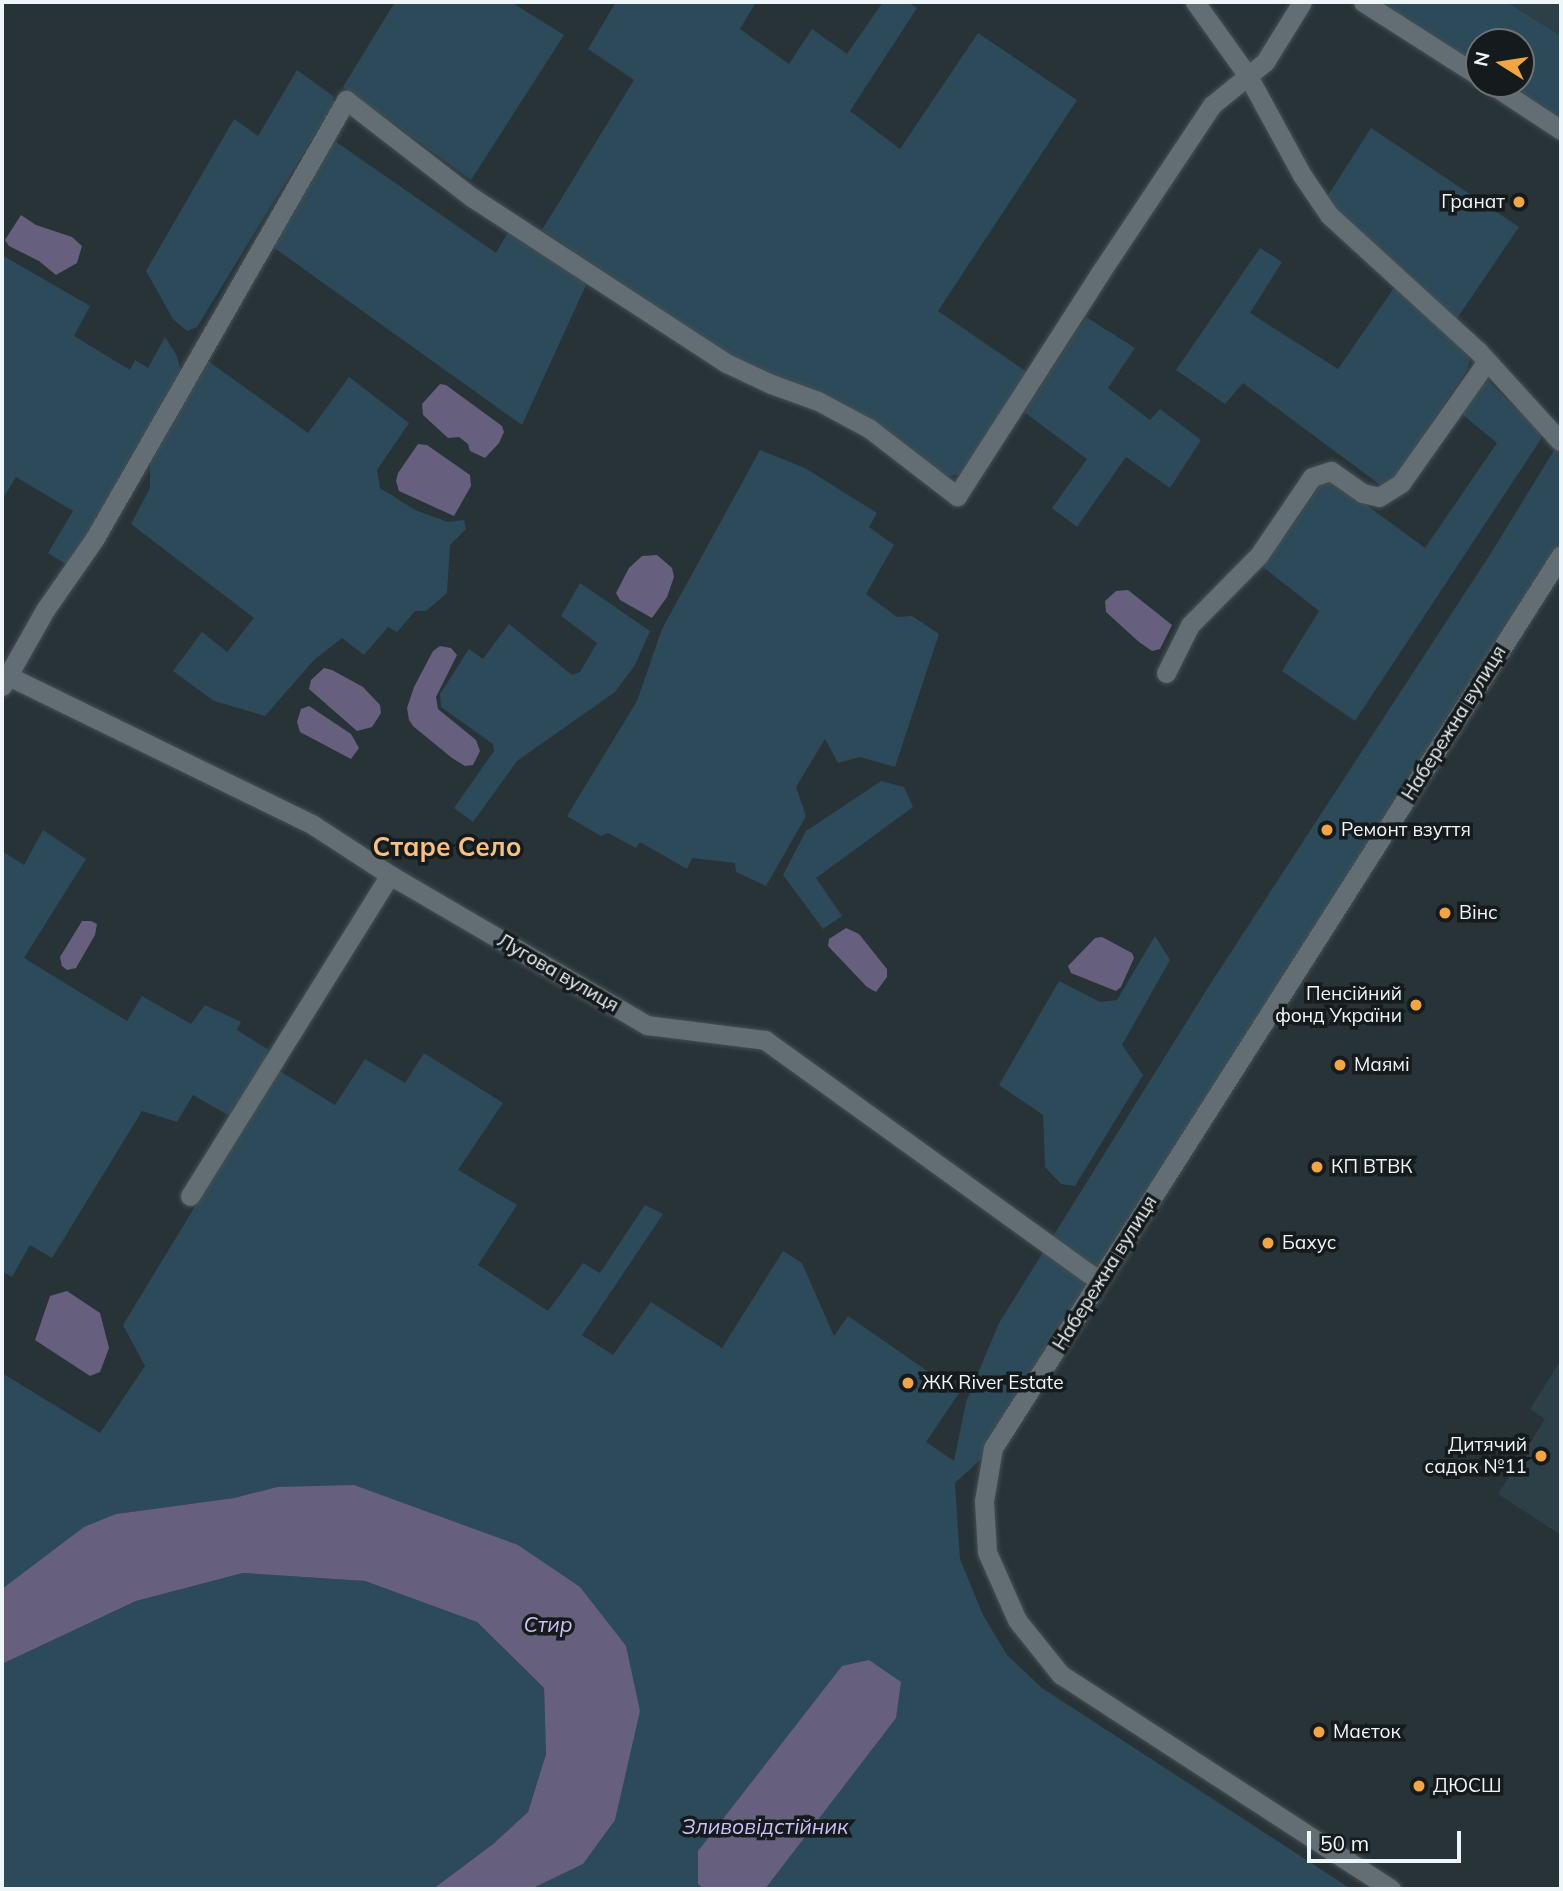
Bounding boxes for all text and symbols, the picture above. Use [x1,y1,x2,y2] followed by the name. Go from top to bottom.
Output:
[1465,28,1535,98] north arrow
[1468,50,1495,69] text: N
[1441,191,1505,213] place label: Гранат
[1511,194,1527,210] marker: Гранат
[1397,642,1511,804] street label: Набережна вулиця
[1341,819,1471,841] place label: Ремонт взуття
[1319,822,1335,838] marker: Ремонт взуття
[373,831,521,863] district label: Старе Село
[1459,902,1498,924] place label: Вінс
[1437,905,1453,921] marker: Вінс
[493,929,623,1017] street label: Лугова вулиця
[1275,983,1402,1027] place label: Пенсійний фонд України
[1408,997,1424,1013] marker: Пенсійний фонд України
[1354,1054,1410,1076] place label: Маямі
[1332,1057,1348,1073] marker: Маямі
[1331,1156,1413,1178] place label: КП ВТВК
[1309,1159,1325,1175] marker: КП ВТВК
[1048,1192,1162,1354] street label: Набережна вулиця
[1282,1232,1336,1254] place label: Бахус
[1260,1235,1276,1251] marker: Бахус
[922,1372,1063,1394] place label: ЖК River Estate
[900,1375,916,1391] marker: ЖК River Estate
[1425,1434,1527,1478] place label: Дитячий садок №11
[1533,1448,1549,1464] marker: Дитячий садок №11
[523,1611,573,1637] water label: Стир
[1333,1721,1401,1743] place label: Маєток
[1311,1724,1327,1740] marker: Маєток
[1433,1775,1502,1797] place label: ДЮСШ
[1411,1778,1427,1794] marker: ДЮСШ
[682,1813,848,1839] water label: Зливовідстійник
[1311,1818,1465,1862] scale bar
[1320,1830,1369,1856] text: 50 m

